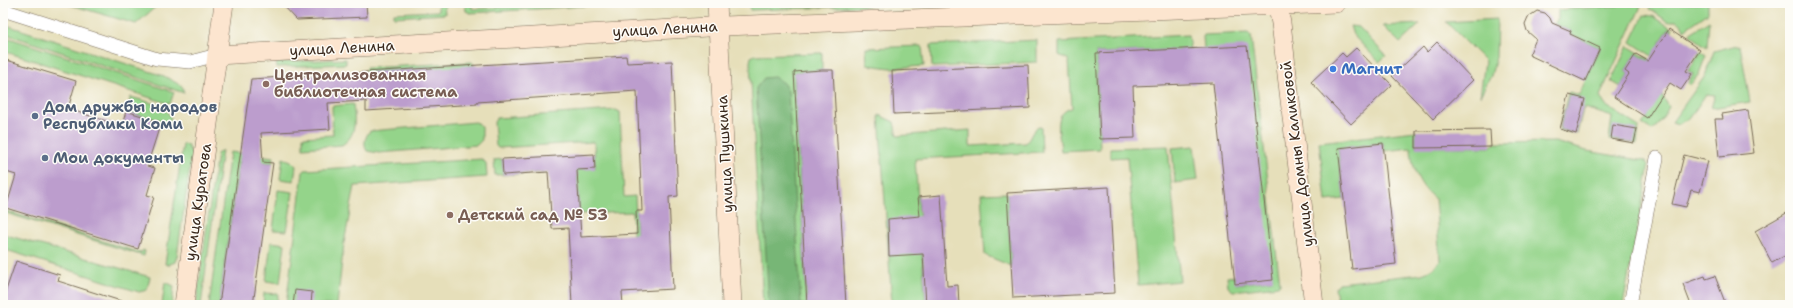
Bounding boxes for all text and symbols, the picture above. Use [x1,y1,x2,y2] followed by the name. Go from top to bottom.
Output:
[612,16,719,42] street label: улица Ленина
[289,35,396,61] street label: улица Ленина
[1341,59,1402,79] place label: Магнит
[1276,60,1318,248] street label: улица Домны Каликовой
[1328,64,1338,74] marker: Магнит
[274,65,458,102] place label: Централизованная библиотечная система
[261,79,271,89] marker: Централизованная библиотечная система
[712,94,738,213] street label: улица Пушкина
[43,97,217,134] place label: Дом дружбы народов Республики Коми
[30,111,40,121] marker: Дом дружбы народов Республики Коми
[180,141,216,262] street label: улица Куратова
[53,148,184,168] place label: Мои документы
[40,153,50,163] marker: Мои документы
[458,205,608,225] place label: Детский сад № 53
[445,210,455,220] marker: Детский сад № 53

